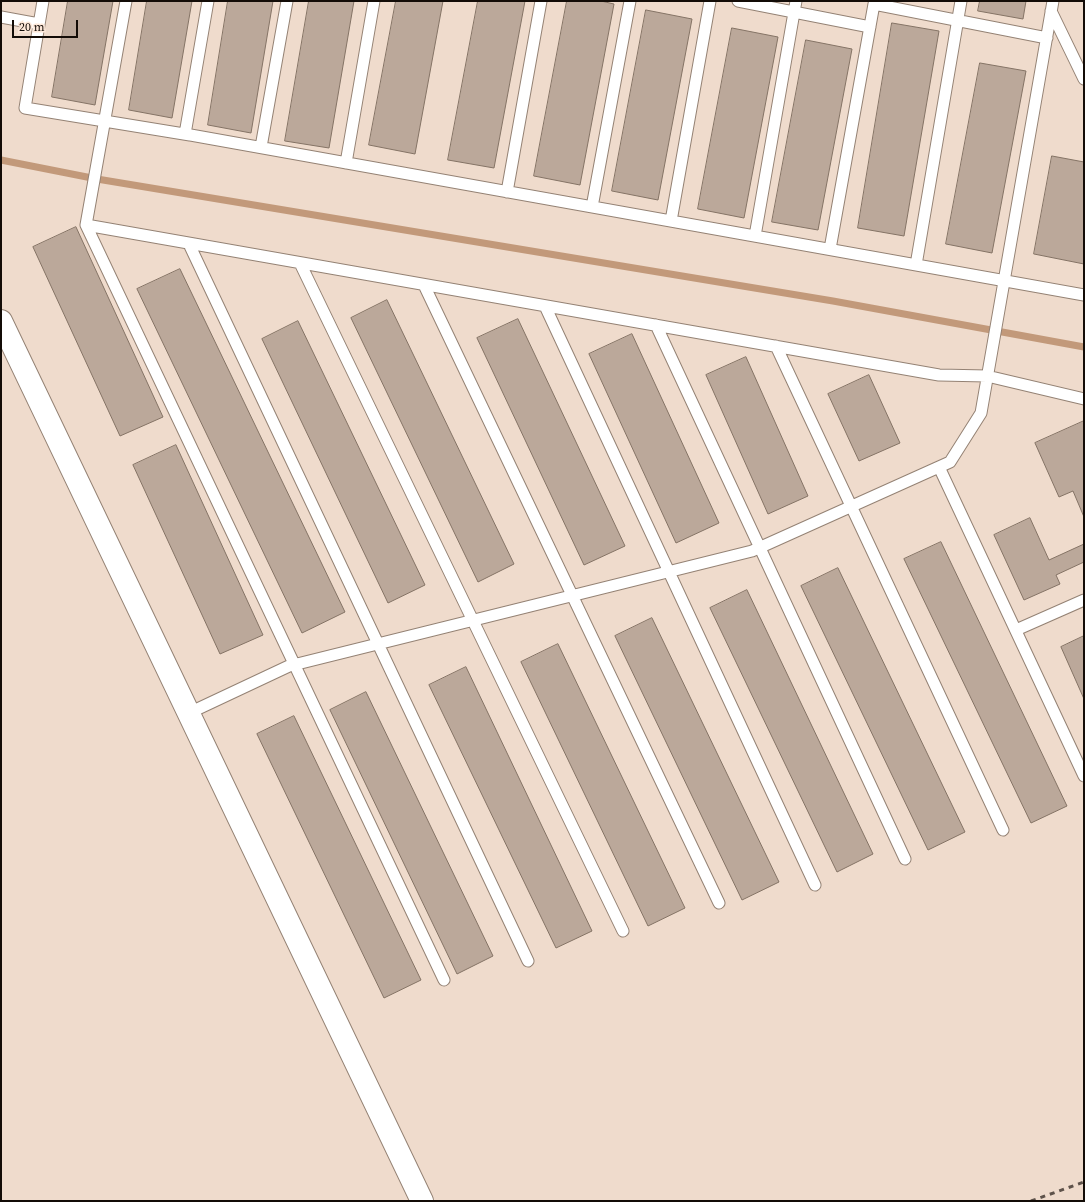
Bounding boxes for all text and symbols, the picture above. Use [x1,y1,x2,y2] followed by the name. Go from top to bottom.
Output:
[14,12,80,38] scale bar
[19,19,45,35] text: 20 m

